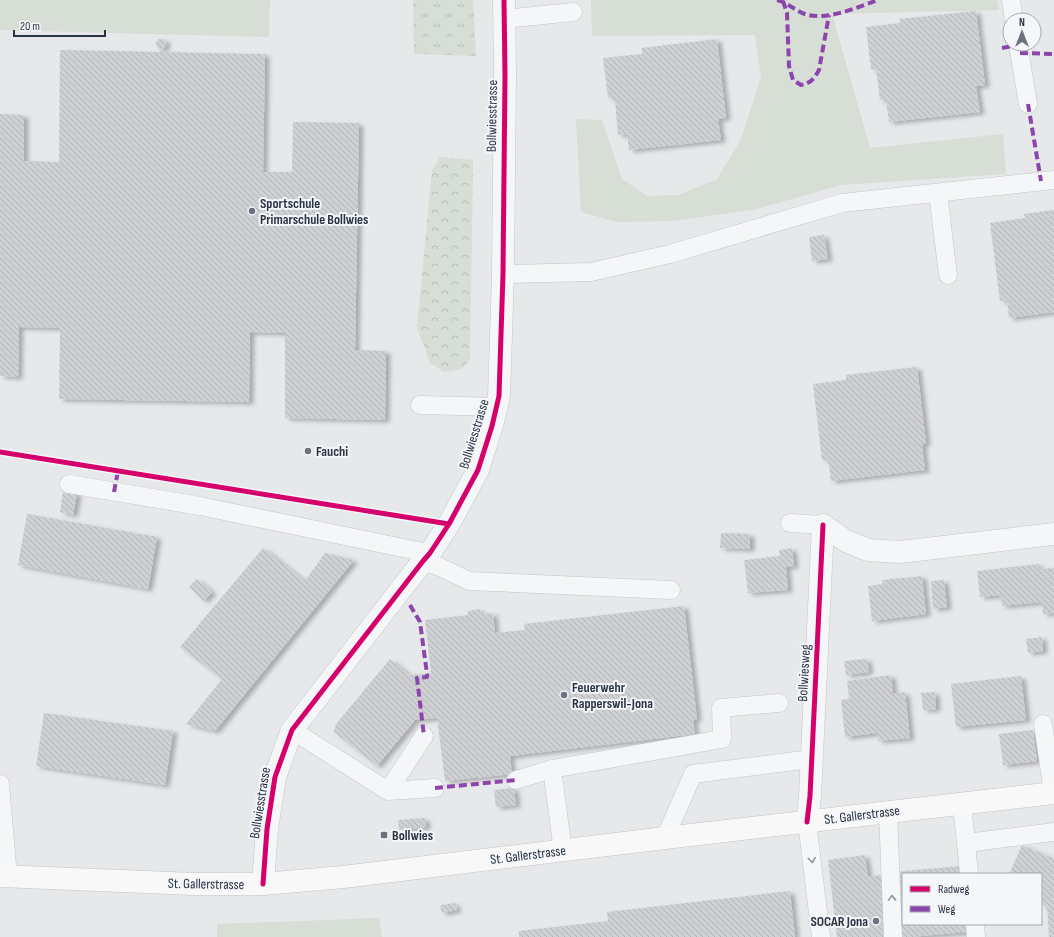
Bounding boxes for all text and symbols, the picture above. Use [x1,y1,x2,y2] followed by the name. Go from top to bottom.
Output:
[14,12,105,38] scale bar
[1002,12,1042,52] north arrow
[1019,16,1025,29] text: N
[20,19,40,34] text: 20 m
[483,80,501,152] street label: Bollwiesstrasse
[260,195,368,228] place label: Sportschule Primarschule Bollwies
[247,206,257,216] marker: Sportschule Primarschule Bollwies
[455,397,493,471] street label: Bollwiesstrasse
[316,443,348,460] place label: Fauchi
[303,446,313,456] marker: Fauchi
[794,643,814,702] street label: Bollwiesweg
[572,679,653,712] place label: Feuerwehr Rapperswil-Jona
[559,690,569,700] marker: Feuerwehr Rapperswil-Jona
[246,766,274,840] street label: Bollwiesstrasse
[823,802,901,828] street label: St. Gallerstrasse
[392,827,433,844] place label: Bollwies
[379,830,389,840] marker: Bollwies
[489,842,567,868] street label: St. Gallerstrasse
[807,857,816,864] one-way arrow
[902,873,1042,925] legend
[168,875,244,893] street label: St. Gallerstrasse
[938,882,970,897] text: Radweg
[887,895,896,901] one-way arrow
[938,902,955,917] text: Weg
[810,913,868,930] place label: SOCAR Jona
[871,916,881,926] marker: SOCAR Jona

